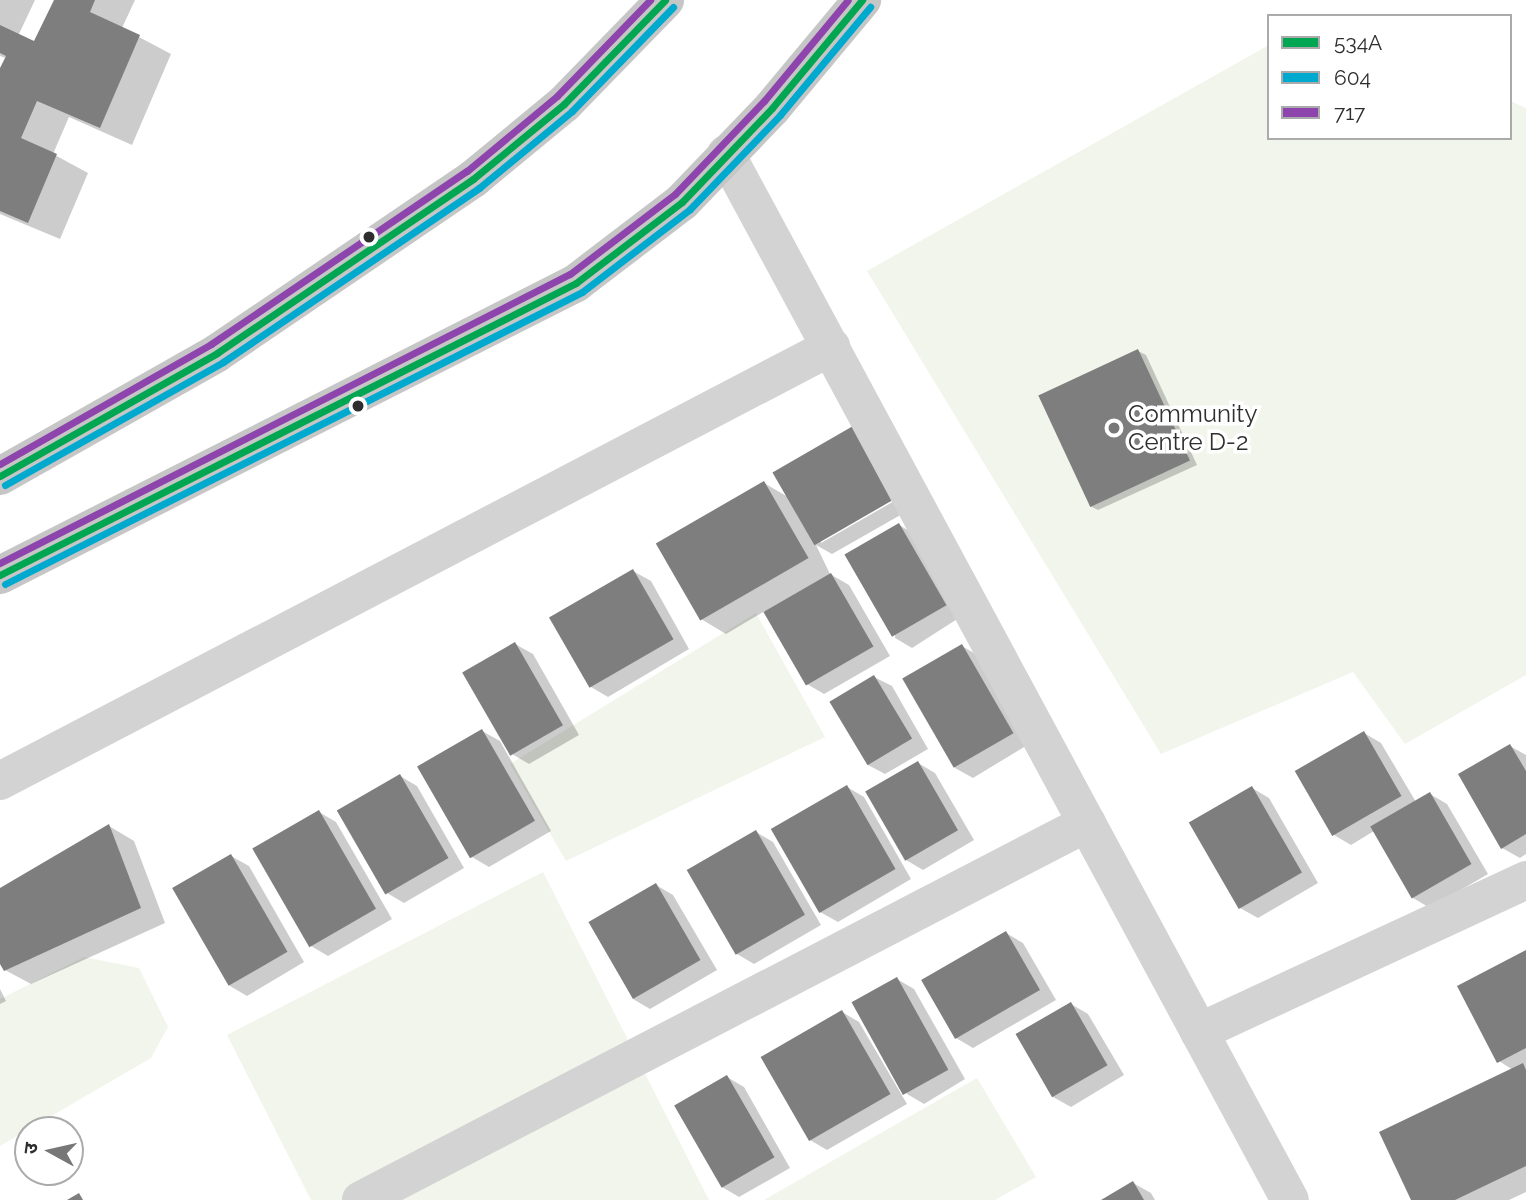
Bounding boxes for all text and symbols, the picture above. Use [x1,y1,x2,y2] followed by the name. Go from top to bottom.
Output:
[1267,14,1512,140] legend
[1334,30,1382,55] text: 534A
[1334,65,1371,90] text: 604
[1334,100,1365,125] text: 717
[362,230,376,244] unlabelled marker
[351,399,365,413] unlabelled marker
[1128,400,1257,456] place label: Community Centre D-2
[1106,420,1122,436] marker: Community Centre D-2
[14,1116,84,1186] north arrow
[19,1141,42,1155] text: उ

